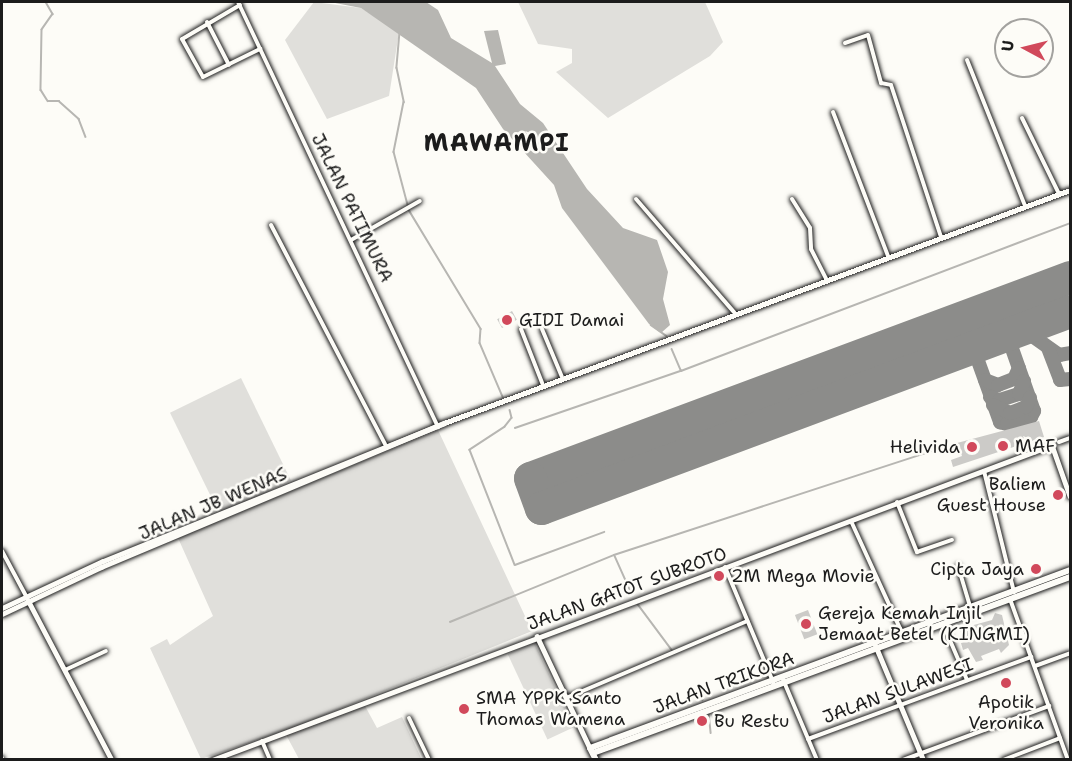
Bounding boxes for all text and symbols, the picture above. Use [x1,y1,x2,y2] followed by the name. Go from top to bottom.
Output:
[994,18,1054,78] north arrow
[997,39,1019,53] text: U
[307,130,397,286] street label: JALAN PATIMURA
[424,130,570,158] district label: MAWAMPI
[519,309,624,331] place label: GIDI Damai
[500,313,514,327] marker: GIDI Damai
[1015,435,1055,457] place label: MAF
[890,436,960,458] place label: Helivida
[996,439,1010,453] marker: MAF
[965,440,979,454] marker: Helivida
[136,463,290,545] street label: JALAN JB WENAS
[937,474,1046,516] place label: Baliem Guest House
[1051,488,1065,502] marker: Baliem Guest House
[524,543,730,635] street label: JALAN GATOT SUBROTO
[930,558,1024,580] place label: Cipta Jaya
[1029,562,1043,576] marker: Cipta Jaya
[731,565,875,587] place label: 2M Mega Movie
[712,569,726,583] marker: 2M Mega Movie
[818,603,1030,646] place label: Gereja Kemah Injil Jemaat Betel (KINGMI)
[799,617,813,631] marker: Gereja Kemah Injil Jemaat Betel (KINGMI)
[651,647,797,719] street label: JALAN TRIKORA
[820,654,976,728] street label: JALAN SULAWESI
[999,676,1013,690] marker: Apotik Veronika
[476,688,625,730] place label: SMA YPPK Santo Thomas Wamena
[968,692,1044,734] place label: Apotik Veronika
[457,702,471,716] marker: SMA YPPK Santo Thomas Wamena
[714,710,789,732] place label: Bu Restu
[695,714,709,728] marker: Bu Restu

